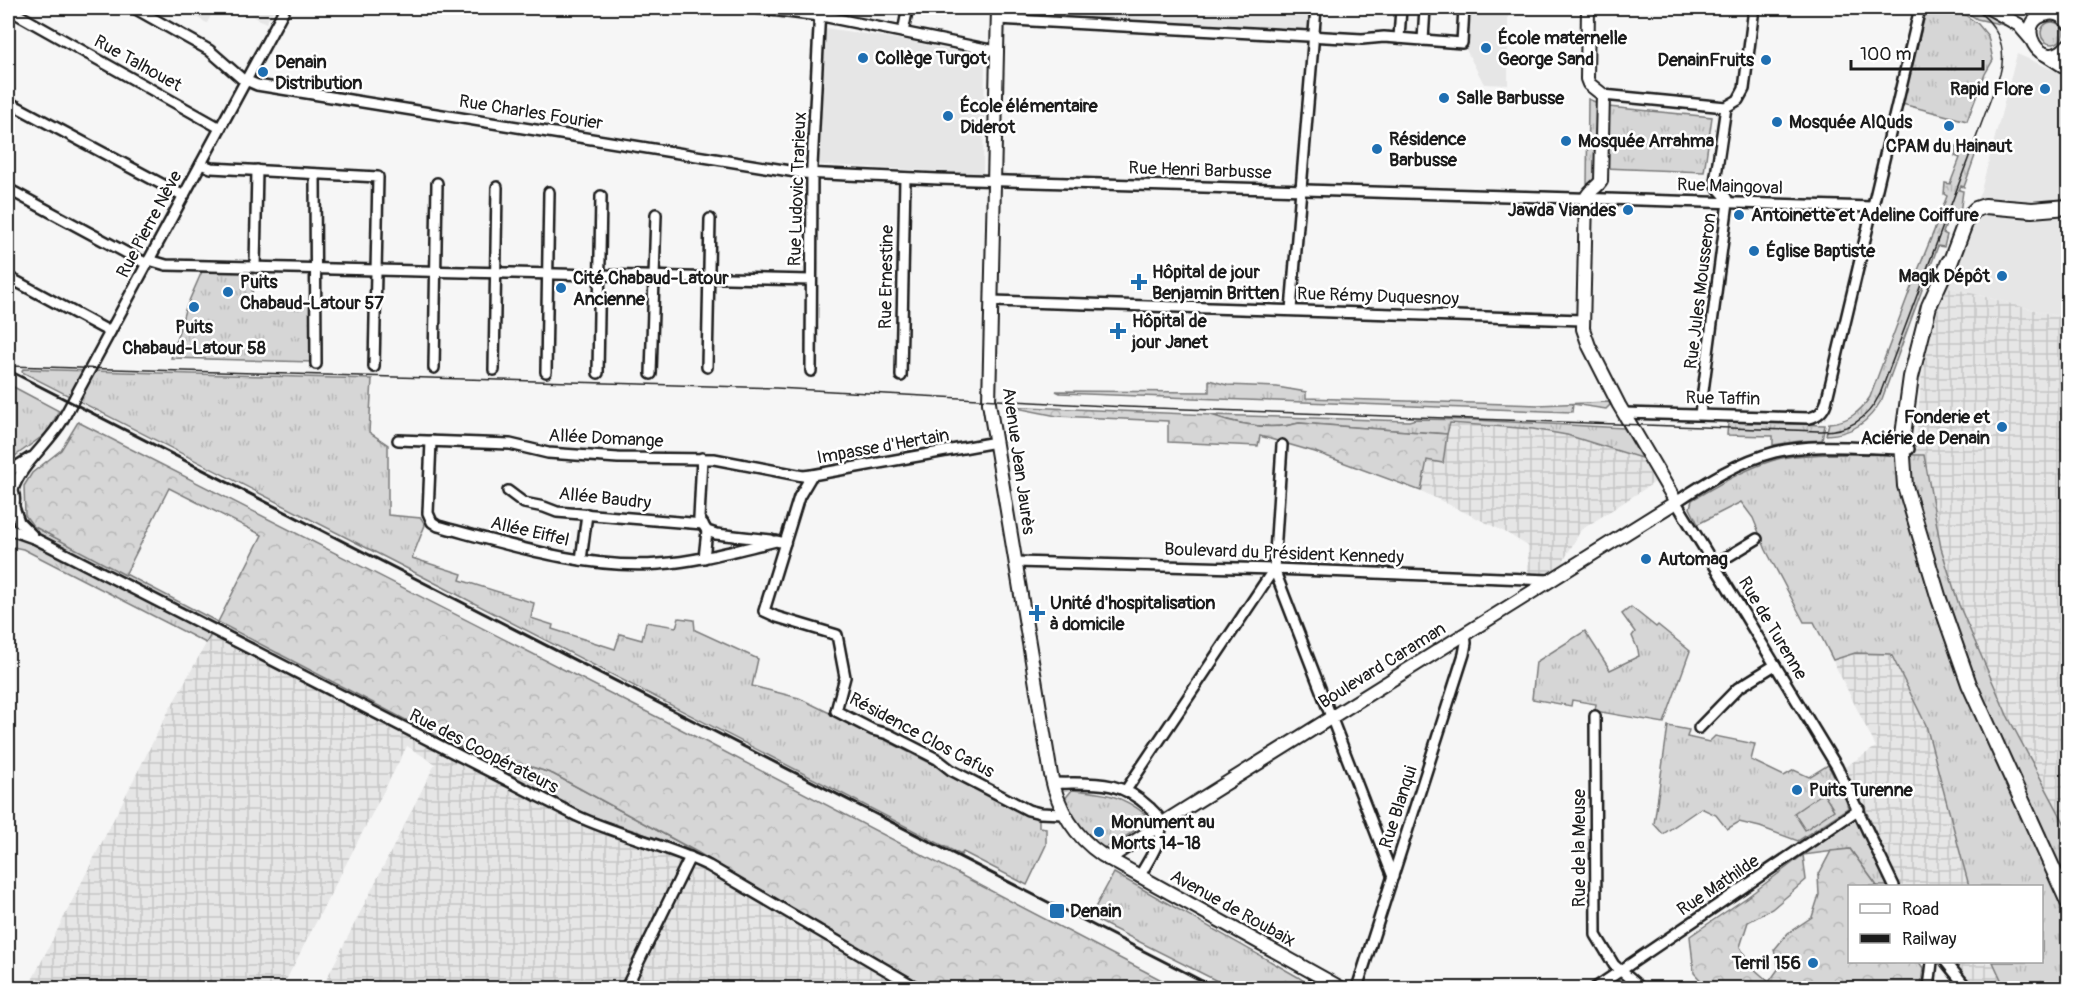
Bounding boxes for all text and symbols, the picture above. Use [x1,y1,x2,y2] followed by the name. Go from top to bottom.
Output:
[1498,27,1628,71] place label: École maternelle George Sand
[90,30,186,97] street label: Rue Talhouet
[1851,33,1983,71] scale bar
[1479,41,1493,55] marker: École maternelle George Sand
[1860,43,1912,66] text: 100 m
[875,47,987,70] place label: Collège Turgot
[1658,49,1755,72] place label: DenainFruits
[275,51,362,95] place label: Denain Distribution
[856,51,870,65] marker: Collège Turgot
[1759,53,1773,67] marker: DenainFruits
[256,65,270,79] marker: Denain Distribution
[1950,78,2034,101] place label: Rapid Flore
[2038,82,2052,96] marker: Rapid Flore
[1456,87,1565,110] place label: Salle Barbusse
[457,90,605,135] street label: Rue Charles Fourier
[1437,91,1451,105] marker: Salle Barbusse
[960,95,1099,139] place label: École élémentaire Diderot
[941,109,955,123] marker: École élémentaire Diderot
[783,111,812,267] street label: Rue Ludovic Trarieux
[1789,111,1913,134] place label: Mosquée AlQuds
[1770,115,1784,129] marker: Mosquée AlQuds
[1942,119,1956,133] marker: CPAM du Hainaut
[1389,128,1467,172] place label: Résidence Barbusse
[1578,130,1715,153] place label: Mosquée Arrahma
[1559,134,1573,148] marker: Mosquée Arrahma
[1886,135,2013,158] place label: CPAM du Hainaut
[1370,142,1384,156] marker: Résidence Barbusse
[1128,157,1272,184] street label: Rue Henri Barbusse
[112,167,187,282] street label: Rue Pierre Nève
[1676,173,1783,200] street label: Rue Maingoval
[1508,199,1617,222] place label: Jawda Viandes
[1621,203,1635,217] marker: Jawda Viandes
[1751,204,1980,227] place label: Antoinette et Adeline Coiffure
[1732,208,1746,222] marker: Antoinette et Adeline Coiffure
[1679,212,1722,371] street label: Rue Jules Mousseron
[874,224,899,329] street label: Rue Ernestine
[1766,240,1876,263] place label: Église Baptiste
[1747,244,1761,258] marker: Église Baptiste
[1152,261,1280,305] place label: Hôpital de jour Benjamin Britten
[1899,265,1991,288] place label: Magik Dépôt
[573,267,729,311] place label: Cité Chabaud-Latour Ancienne
[1995,269,2009,283] marker: Magik Dépôt
[240,271,384,315] place label: Puits Chabaud-Latour 57
[1130,273,1148,291] marker: Hôpital de jour Benjamin Britten
[554,281,568,295] marker: Cité Chabaud-Latour Ancienne
[1297,282,1460,311] street label: Rue Rémy Duquesnoy
[221,285,235,299] marker: Puits Chabaud-Latour 57
[187,300,201,314] marker: Puits Chabaud-Latour 58
[1131,310,1209,354] place label: Hôpital de jour Janet
[122,316,266,360] place label: Puits Chabaud-Latour 58
[1109,322,1127,340] marker: Hôpital de jour Janet
[997,386,1040,536] street label: Avenue Jean Jaurès
[1685,386,1761,411] street label: Rue Taffin
[1861,406,1991,450] place label: Fonderie et Aciérie de Denain
[1995,420,2009,434] marker: Fonderie et Aciérie de Denain
[548,424,664,453] street label: Allée Domange
[815,424,951,469] street label: Impasse d'Hertain
[558,482,653,515] street label: Allée Baudry
[488,511,572,552] street label: Allée Eiffel
[1164,538,1404,569] street label: Boulevard du Président Kennedy
[1658,548,1728,571] place label: Automag
[1639,552,1653,566] marker: Automag
[1733,572,1812,684] street label: Rue de Turenne
[1050,592,1215,636] place label: Unité d'hospitalisation à domicile
[1028,604,1046,622] marker: Unité d'hospitalisation à domicile
[1314,617,1450,714] street label: Boulevard Caraman
[845,687,998,783] street label: Résidence Clos Cafus
[405,704,562,799] street label: Rue des Coopérateurs
[1374,763,1423,851] street label: Rue Blanqui
[1809,779,1914,802] place label: Puits Turenne
[1790,783,1804,797] marker: Puits Turenne
[1568,789,1591,907] street label: Rue de la Meuse
[1111,811,1215,855] place label: Monument au Morts 14-18
[1092,825,1106,839] marker: Monument au Morts 14-18
[1673,849,1764,921] street label: Rue Mathilde
[1166,865,1299,952] street label: Avenue de Roubaix
[1848,885,2043,963] legend
[1902,898,1939,921] text: Road
[1070,900,1122,923] place label: Denain
[1048,902,1066,920] marker: Denain
[1902,928,1957,951] text: Railway
[1731,952,1801,975] place label: Terril 156
[1806,956,1820,970] marker: Terril 156

